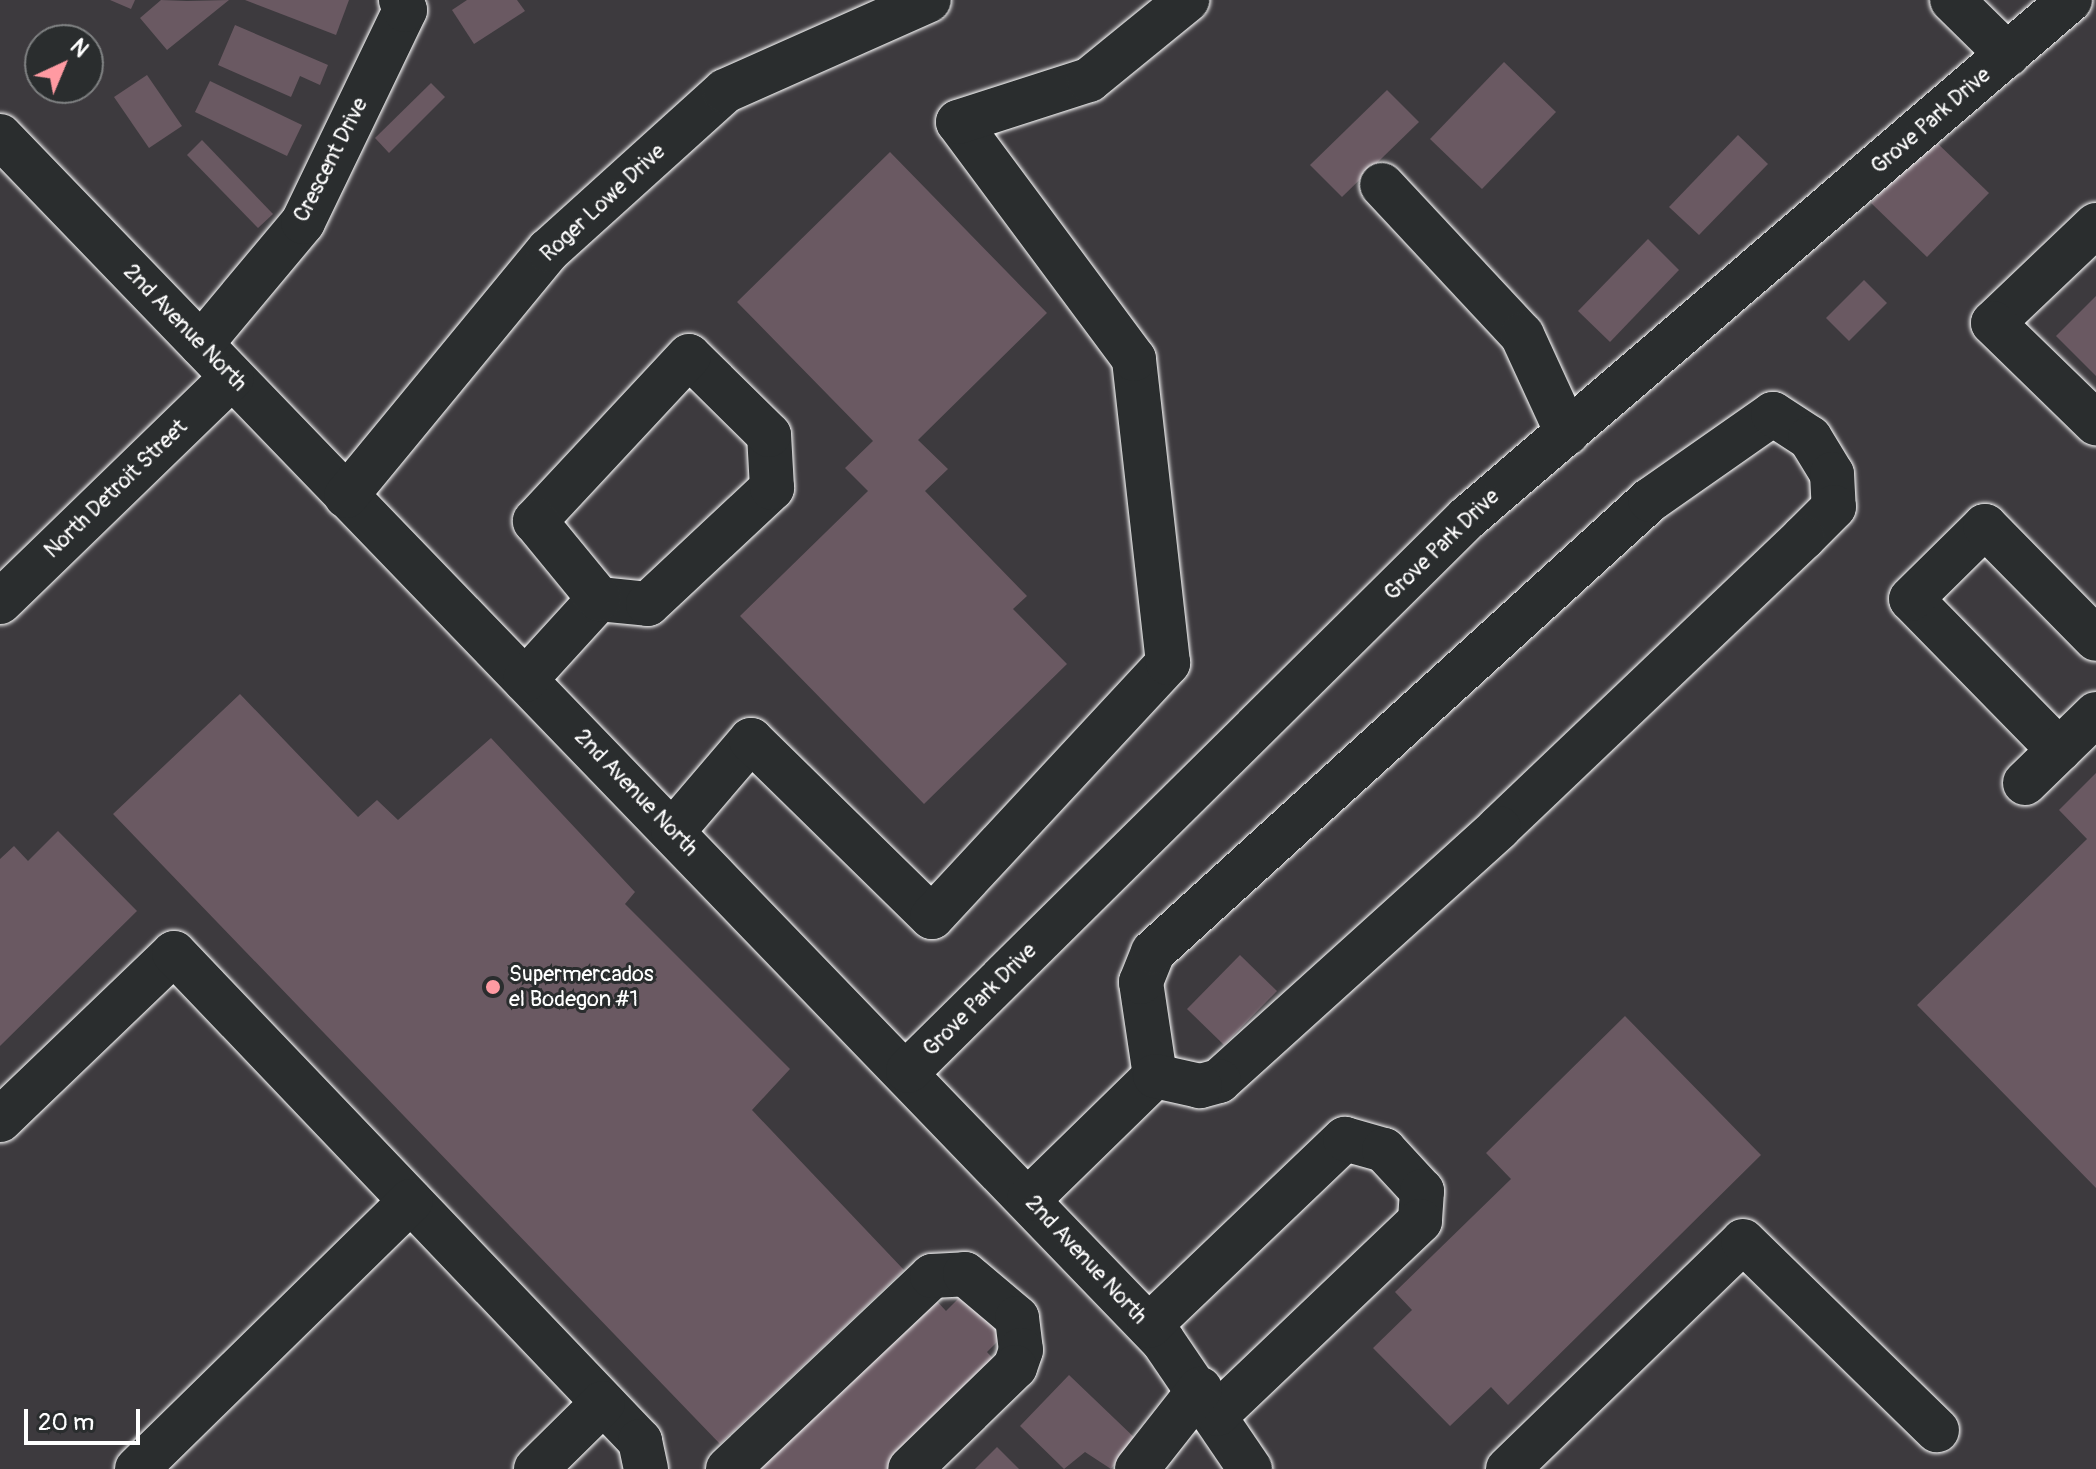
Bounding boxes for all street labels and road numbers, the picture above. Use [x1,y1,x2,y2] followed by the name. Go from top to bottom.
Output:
[1866,62,1996,180] street label: Grove Park Drive
[288,93,374,227] street label: Crescent Drive
[535,139,671,267] street label: Roger Lowe Drive
[118,259,252,397] street label: 2nd Avenue North
[39,414,193,564] street label: North Detroit Street
[1379,484,1505,606] street label: Grove Park Drive
[569,724,703,862] street label: 2nd Avenue North
[918,938,1042,1062] street label: Grove Park Drive
[1020,1190,1152,1330] street label: 2nd Avenue North

